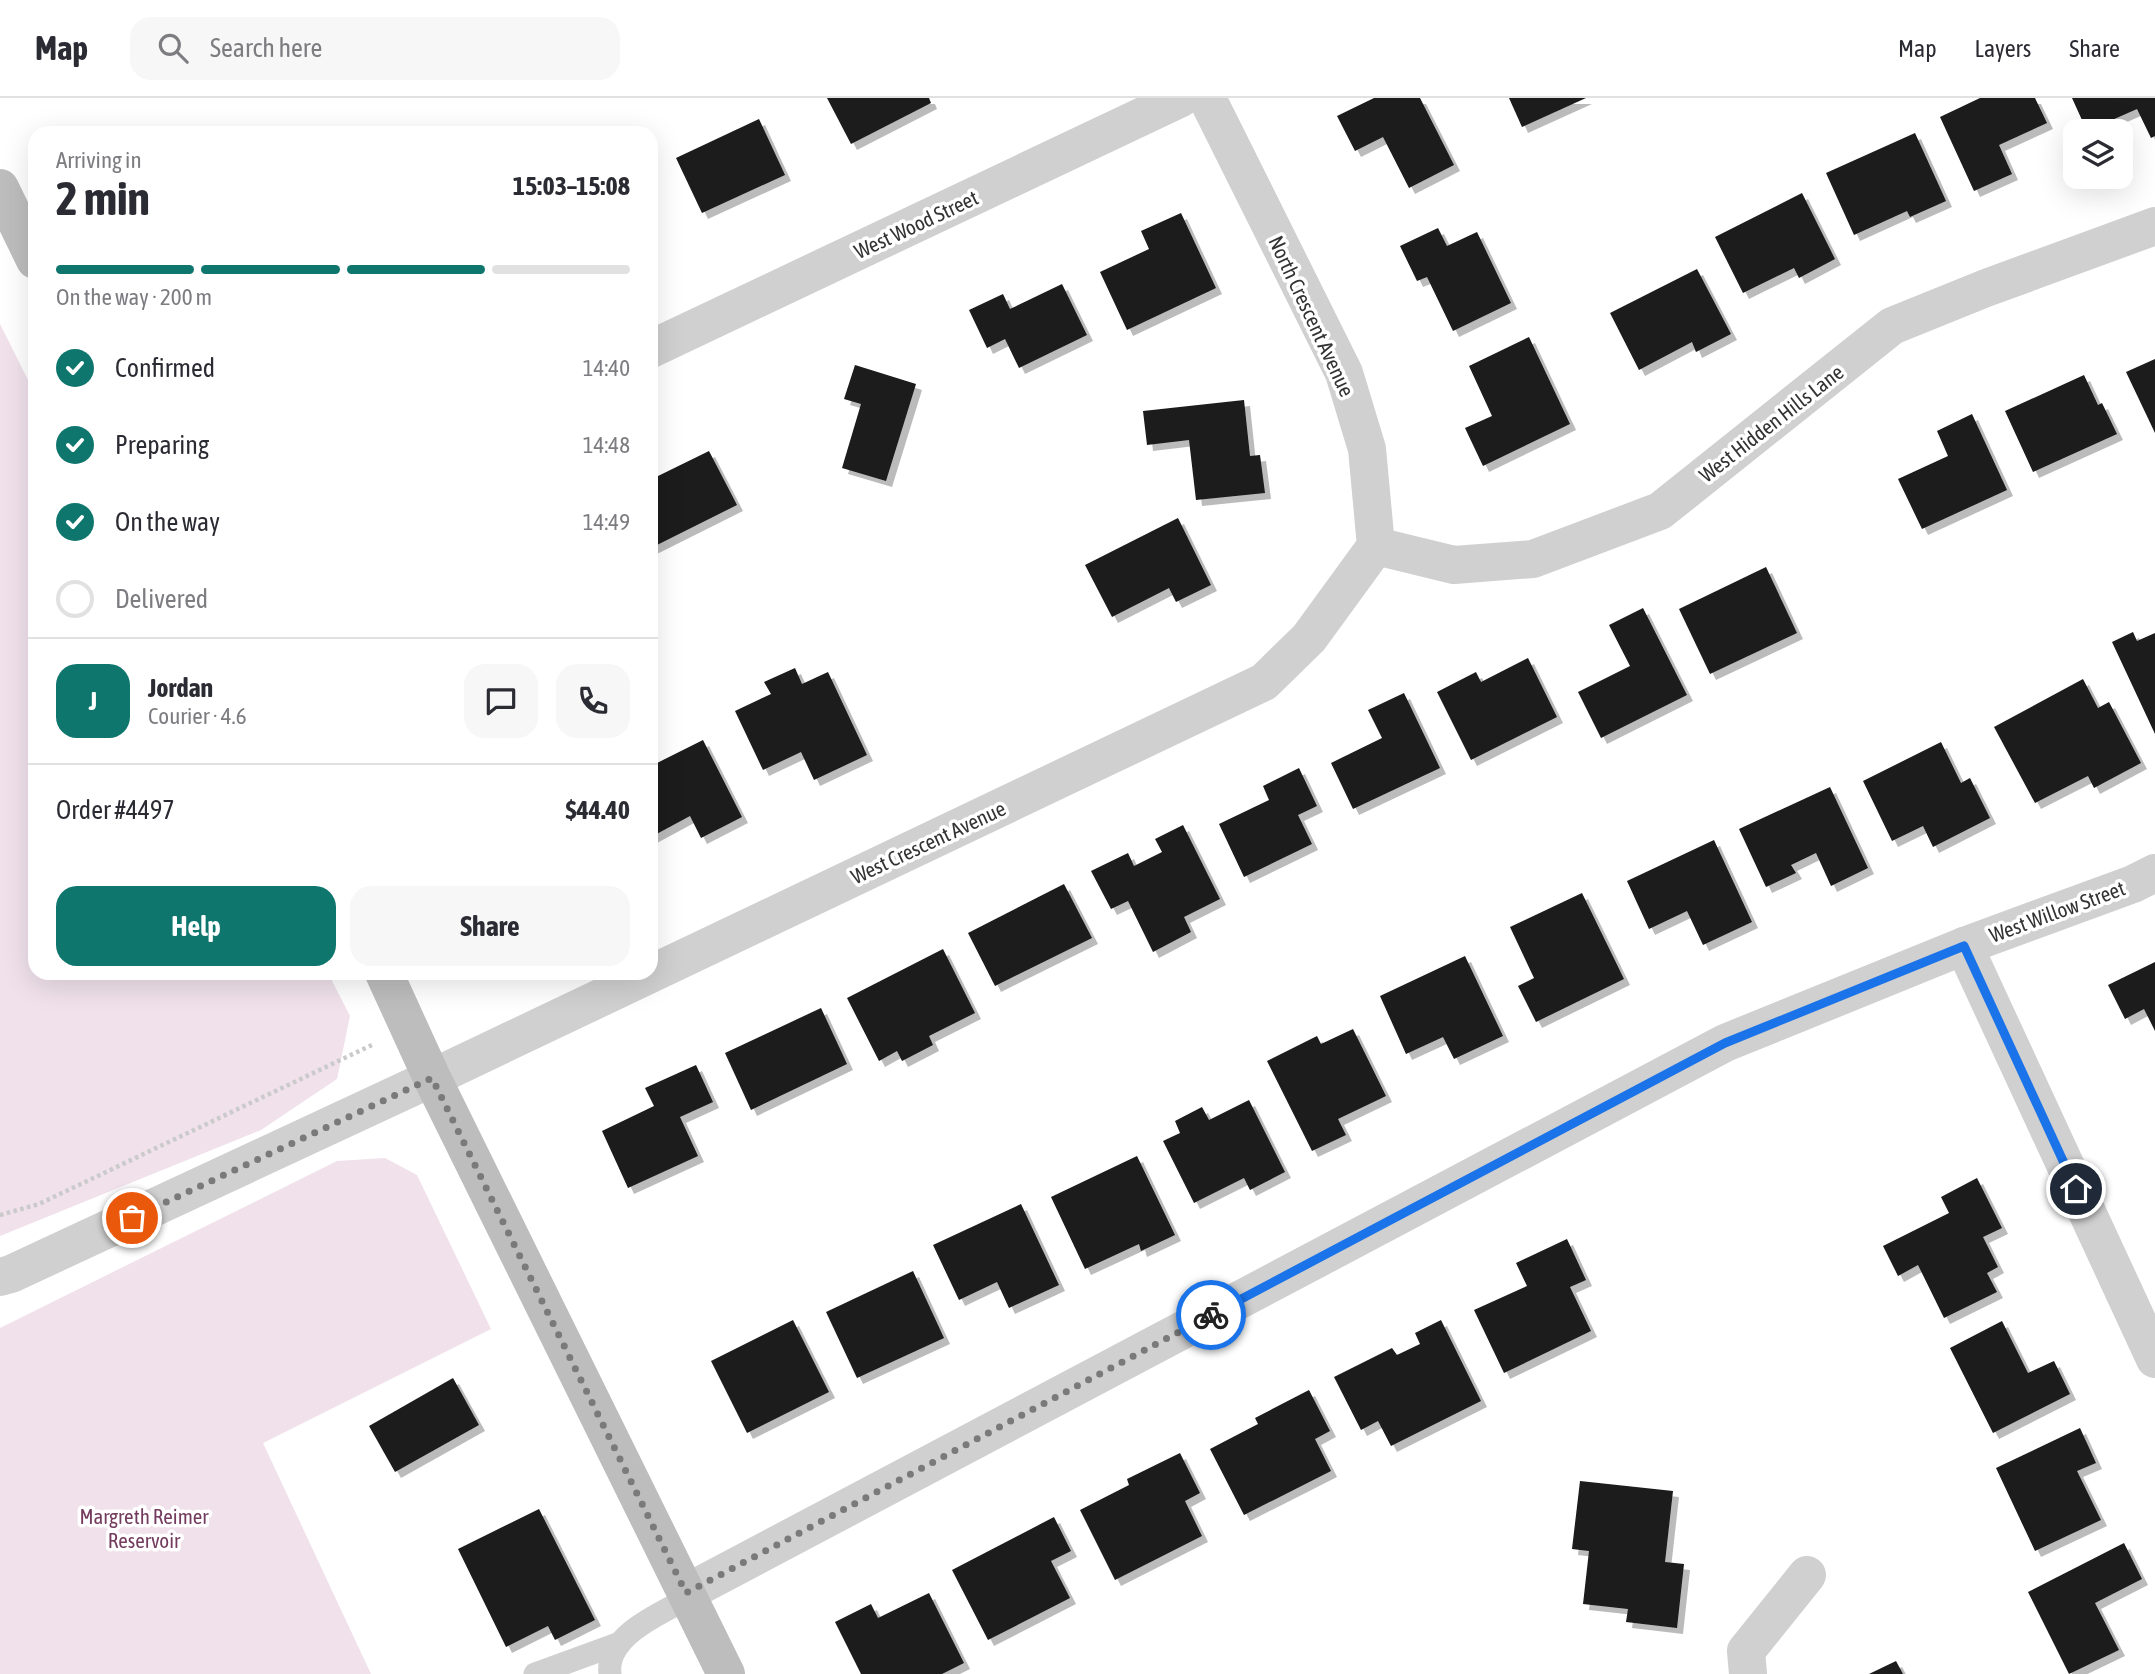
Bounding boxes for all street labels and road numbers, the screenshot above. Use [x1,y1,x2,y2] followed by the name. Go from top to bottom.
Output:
[850,185,982,263] street label: West Wood Street
[1264,232,1360,400] street label: North Crescent Avenue
[1694,359,1848,487] street label: West Hidden Hills Lane
[847,796,1009,888] street label: West Crescent Avenue
[1986,875,2128,947] street label: West Willow Street

